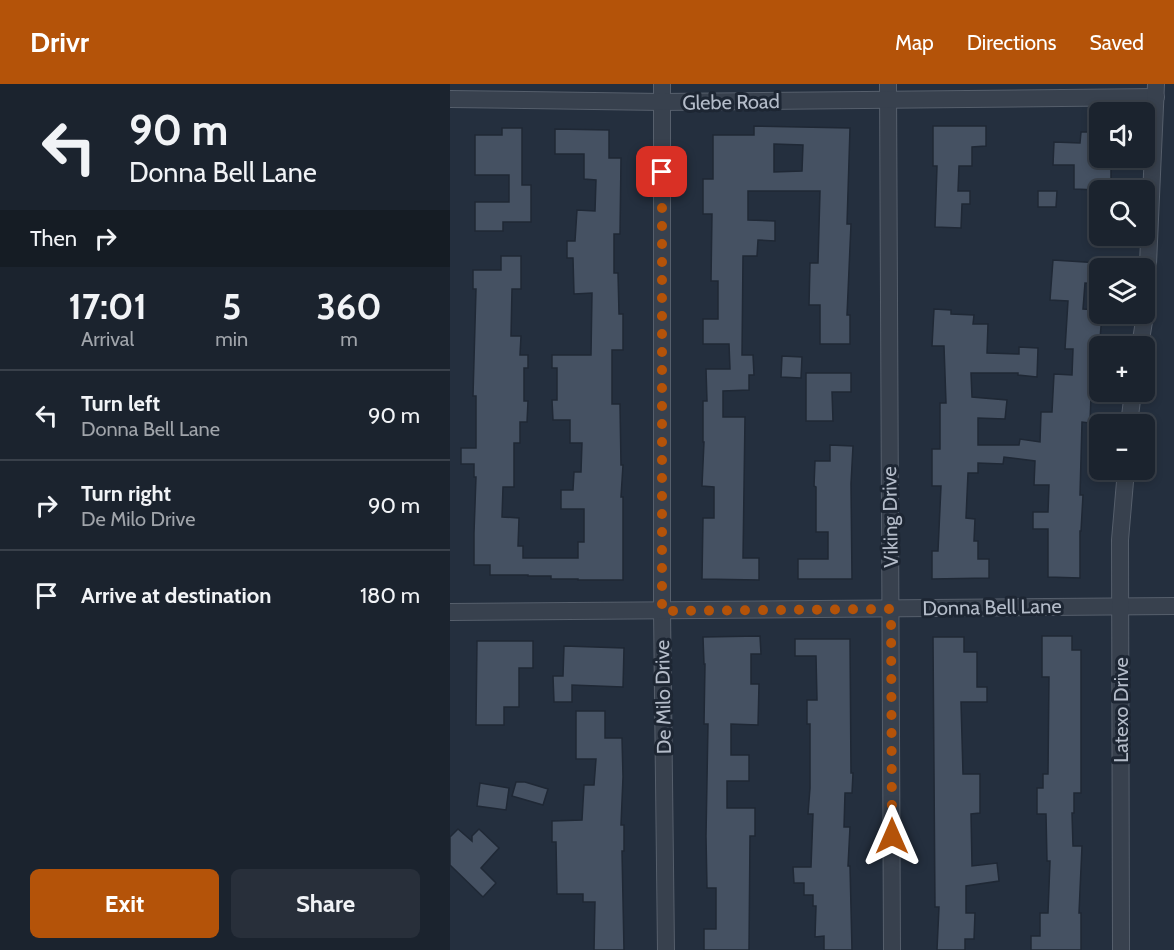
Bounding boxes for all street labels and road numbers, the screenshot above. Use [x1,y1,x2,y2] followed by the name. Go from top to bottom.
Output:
[682,89,780,115] street label: Glebe Road
[877,466,903,568] street label: Viking Drive
[922,594,1062,620] street label: Donna Bell Lane
[650,640,676,754] street label: De Milo Drive
[1109,657,1133,763] street label: Latexo Drive

